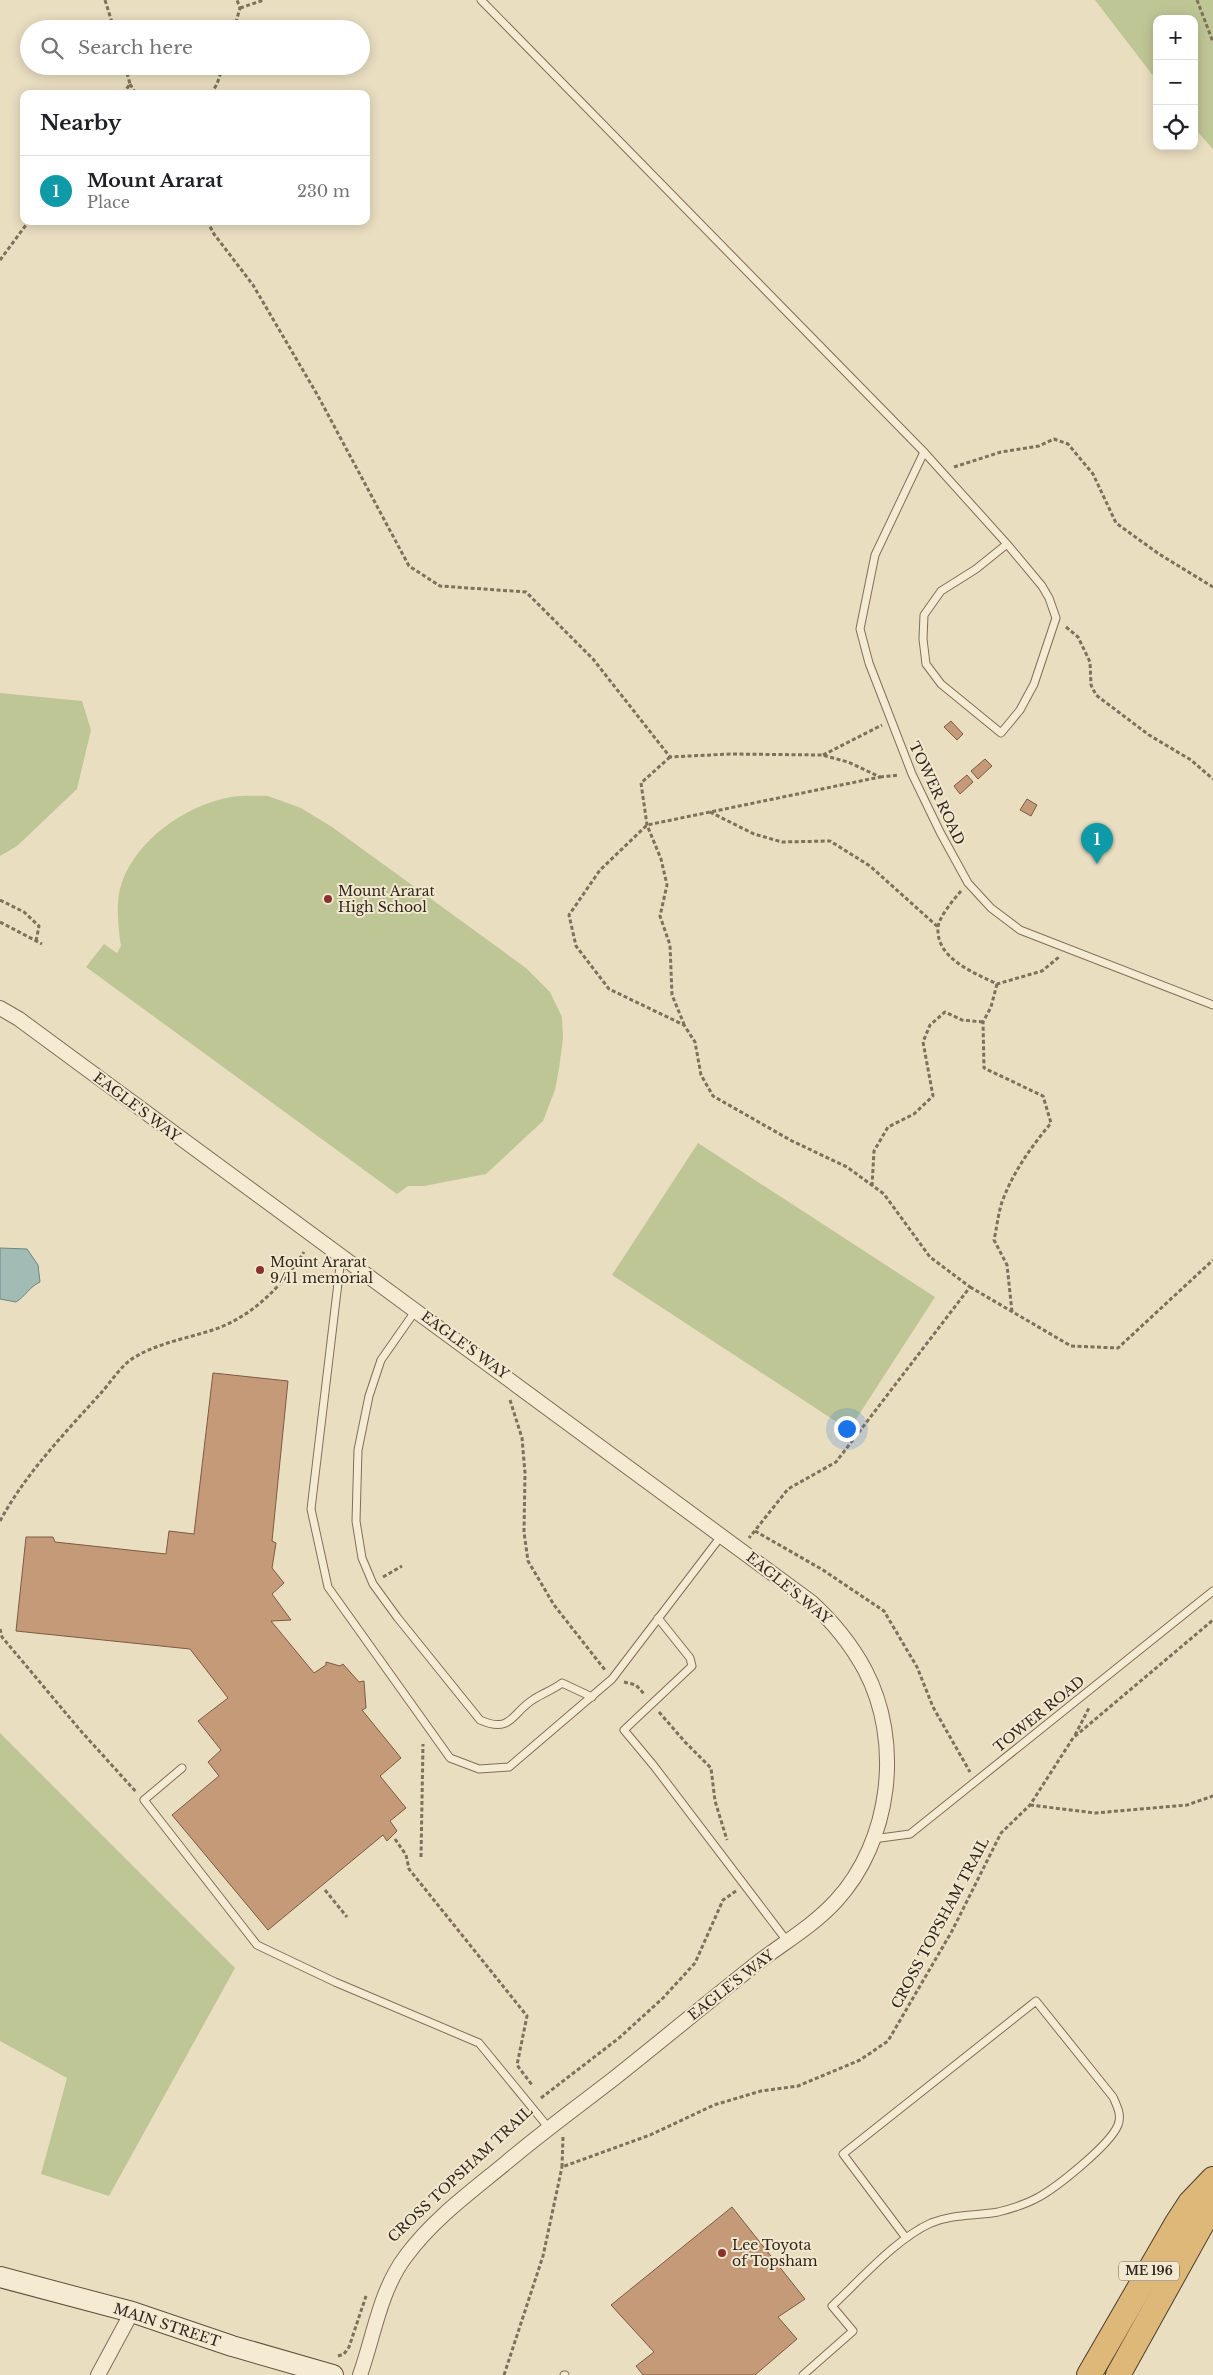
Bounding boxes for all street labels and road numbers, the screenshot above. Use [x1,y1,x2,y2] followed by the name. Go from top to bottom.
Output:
[905,738,969,848] street label: TOWER ROAD
[90,1068,185,1146] street label: EAGLE'S WAY
[418,1307,513,1383] street label: EAGLE'S WAY
[743,1548,836,1628] street label: EAGLE'S WAY
[990,1672,1088,1756] street label: TOWER ROAD
[887,1834,993,2012] street label: CROSS TOPSHAM TRAIL
[684,1945,778,2024] street label: EAGLE'S WAY
[384,2102,536,2246] street label: CROSS TOPSHAM TRAIL
[1119,2262,1179,2280] road number: ME 196
[111,2299,223,2351] street label: MAIN STREET

